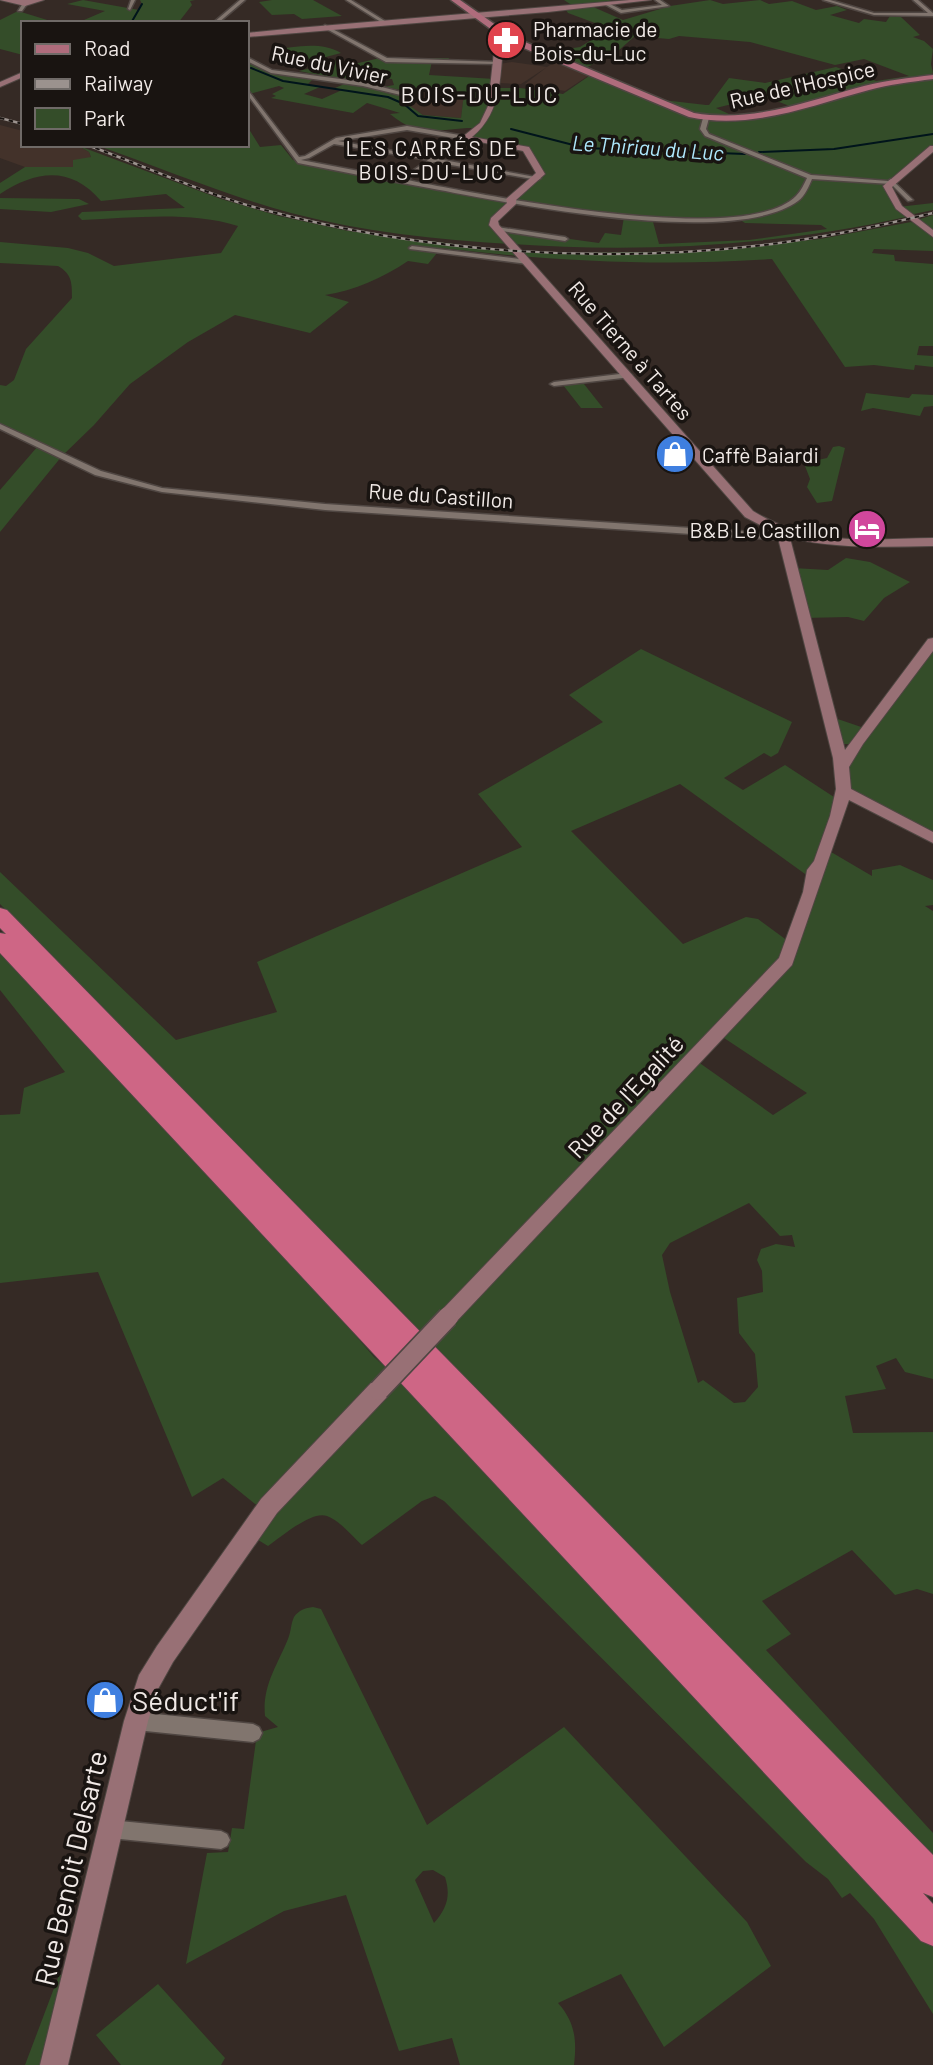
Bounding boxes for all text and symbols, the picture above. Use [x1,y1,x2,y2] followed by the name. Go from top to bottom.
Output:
[533,16,658,65] place label: Pharmacie de Bois-du-Luc
[485,19,527,61] pharmacy icon: Pharmacie de Bois-du-Luc
[21,21,248,147] legend
[84,35,130,60] text: Road
[270,39,391,89] street label: Rue du Vivier
[727,55,877,113] street label: Rue de l'Hospice
[84,70,153,95] text: Railway
[401,80,559,108] district label: BOIS-DU-LUC
[84,105,125,130] text: Park
[571,129,725,165] water label: Le Thiriau du Luc
[345,135,519,184] district label: LES CARRÉS DE BOIS-DU-LUC
[564,276,698,424] street label: Rue Tierne à Tartes
[654,433,696,475] shop icon: Caffè Baiardi
[702,442,819,467] place label: Caffè Baiardi
[368,477,514,513] street label: Rue du Castillon
[846,508,888,550] hotel icon: B&B Le Castillon
[689,517,840,542] place label: B&B Le Castillon
[561,1029,689,1163] street label: Rue de l'Egalité
[84,1679,126,1721] shop icon: Séduct'if
[132,1683,239,1717] place label: Séduct'if
[26,1747,114,1989] street label: Rue Benoit Delsarte

